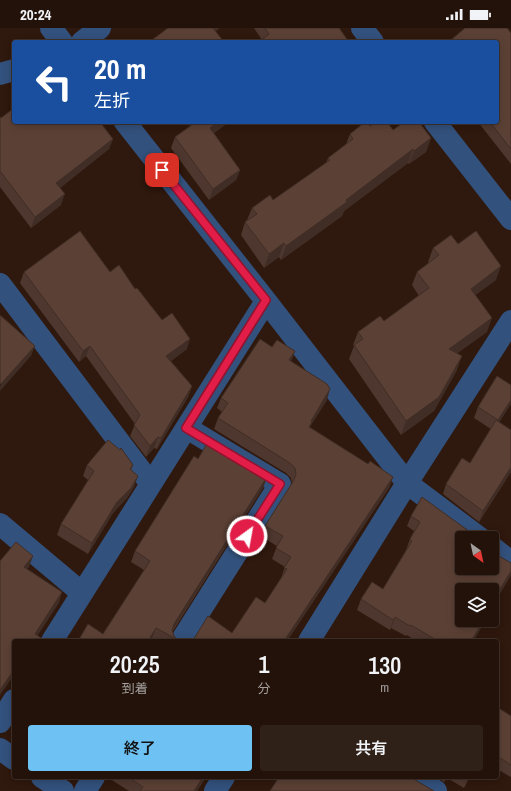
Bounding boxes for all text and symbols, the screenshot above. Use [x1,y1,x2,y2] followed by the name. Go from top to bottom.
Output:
[20,4,51,25] text: 20:24
[94,50,146,88] text: 20 m
[28,56,80,108] icon: left
[94,88,130,113] text: 左折
[145,153,179,187] pin
[151,159,173,181] icon: arrive
[226,515,268,557] position arrow
[455,531,499,575] north arrow
[455,531,499,627] map controls
[455,583,499,627] button: layers
[110,648,160,680] text: 20:25
[259,648,270,680] text: 1
[368,649,401,681] text: 130
[380,679,389,696] text: m
[122,680,148,697] text: 到着
[258,680,271,697] text: 分
[28,725,252,771] button: 終了
[260,725,483,771] button: 共有

